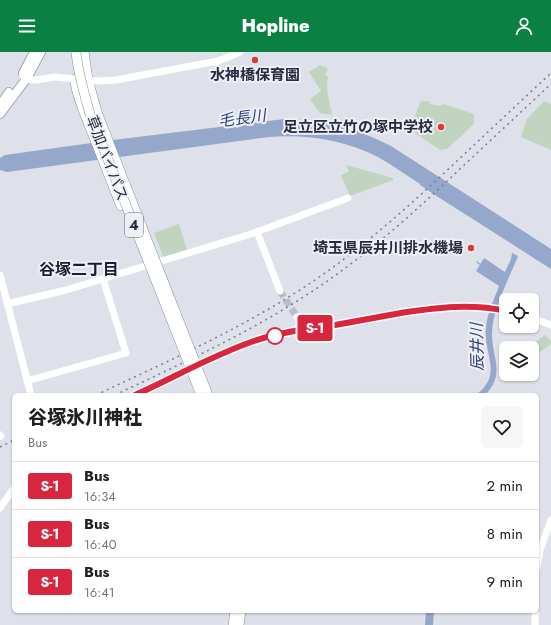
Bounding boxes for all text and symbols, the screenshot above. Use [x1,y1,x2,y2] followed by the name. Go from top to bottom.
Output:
[241,13,310,39] text: Hopline
[16,15,38,37] icon: menu
[513,15,535,37] icon: person
[250,55,260,65] marker: 水神橋保育園
[210,64,300,86] place label: 水神橋保育園
[217,103,269,132] water label: 毛長川
[81,112,133,204] street label: 草加バイパス
[283,116,433,138] place label: 足立区立竹の塚中学校
[436,122,446,132] marker: 足立区立竹の塚中学校
[125,213,143,237] road number: 4
[313,237,463,259] place label: 埼玉県辰井川排水機場
[466,243,476,253] marker: 埼玉県辰井川排水機場
[39,258,119,281] district label: 谷塚二丁目
[499,293,539,381] map controls
[499,293,539,333] button: locate
[292,315,338,341] line badge: S-1
[306,318,324,338] text: S-1
[465,321,489,371] water label: 辰井川
[266,327,284,345] unlabelled marker
[499,341,539,381] button: layers
[28,404,142,431] text: 谷塚氷川神社
[481,406,523,448] button: heart
[28,433,47,452] text: Bus
[84,465,109,487] text: Bus
[486,475,523,497] text: 2 min
[41,476,59,496] text: S-1
[84,487,116,506] text: 16:34
[84,513,109,535] text: Bus
[487,523,523,545] text: 8 min
[41,524,59,544] text: S-1
[84,535,117,554] text: 16:40
[84,561,109,583] text: Bus
[486,571,523,593] text: 9 min
[41,572,59,592] text: S-1
[84,583,115,602] text: 16:41

